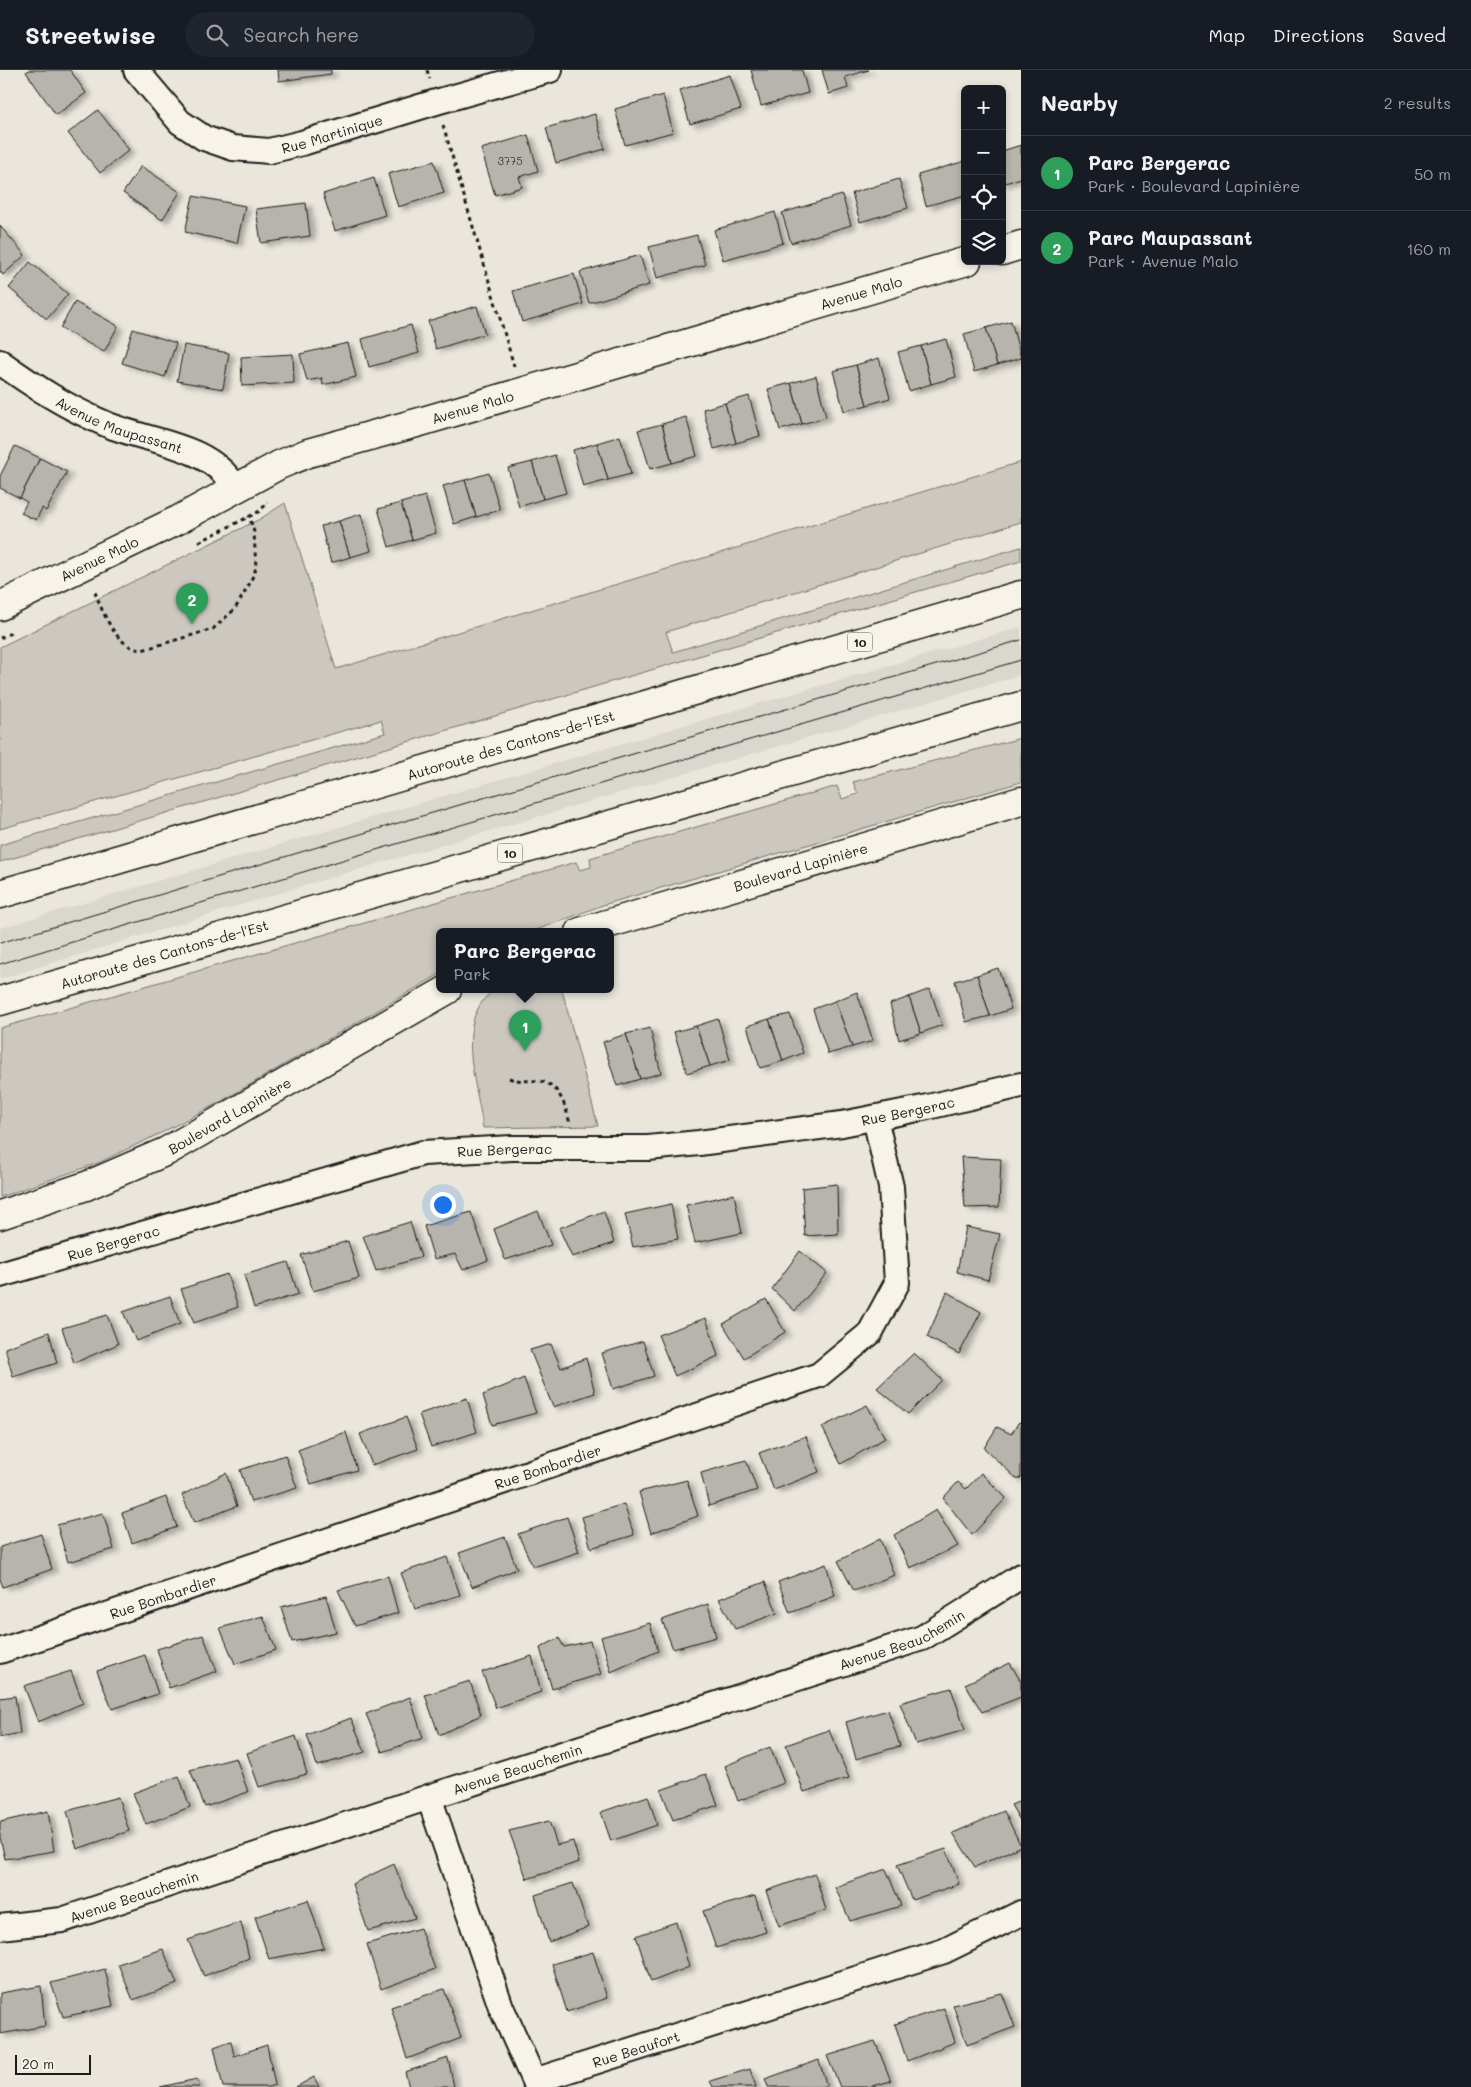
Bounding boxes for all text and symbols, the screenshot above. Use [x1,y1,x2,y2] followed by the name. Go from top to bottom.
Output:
[185,12,535,57] search box
[25,19,155,50] text: Streetwise
[203,21,231,49] icon: search
[243,22,359,47] text: Search here
[1208,23,1245,47] text: Map
[1273,23,1365,47] text: Directions
[1393,23,1446,47] text: Saved
[961,85,1006,265] map controls
[961,85,1006,130] button: +
[1041,89,1118,116] text: Nearby
[1384,92,1451,113] text: 2 results
[279,109,385,157] street label: Rue Martinique
[961,130,1006,175] button: −
[1088,150,1230,175] text: Parc Bergerac
[497,153,523,168] house number: 3775
[1053,163,1061,184] text: 1
[1414,163,1451,184] text: 50 m
[961,175,1006,220] button: locate
[1088,175,1300,196] text: Park · Boulevard Lapinière
[961,220,1006,265] button: layers
[1088,225,1252,250] text: Parc Maupassant
[1053,238,1061,259] text: 2
[1406,238,1451,259] text: 160 m
[1088,250,1238,271] text: Park · Avenue Malo
[818,271,904,313] street label: Avenue Malo
[429,385,516,428] street label: Avenue Malo
[53,392,185,457] street label: Avenue Maupassant
[57,531,141,585] street label: Avenue Malo
[176,583,208,624] pin: 2
[848,632,872,652] road number: 10
[404,705,617,784] street label: Autoroute des Cantons-de-l'Est
[731,838,870,895] street label: Boulevard Lapinière
[498,844,522,862] road number: 10
[58,914,271,993] street label: Autoroute des Cantons-de-l'Est
[436,928,614,993] popup
[454,938,596,963] text: Parc Bergerac
[454,963,490,984] text: Park
[509,1010,541,1051] pin: 1
[164,1072,294,1158] street label: Boulevard Lapinière
[859,1092,956,1130] street label: Rue Bergerac
[457,1139,552,1161] street label: Rue Bergerac
[430,1192,456,1218] your location
[65,1220,162,1265] street label: Rue Bergerac
[492,1440,604,1493] street label: Rue Bombardier
[107,1569,219,1623] street label: Rue Bombardier
[836,1605,968,1674] street label: Avenue Beauchemin
[450,1739,584,1798] street label: Avenue Beauchemin
[67,1866,201,1926] street label: Avenue Beauchemin
[590,2026,682,2071] street label: Rue Beaufort
[15,2052,91,2075] scale bar
[22,2054,54,2073] text: 20 m

